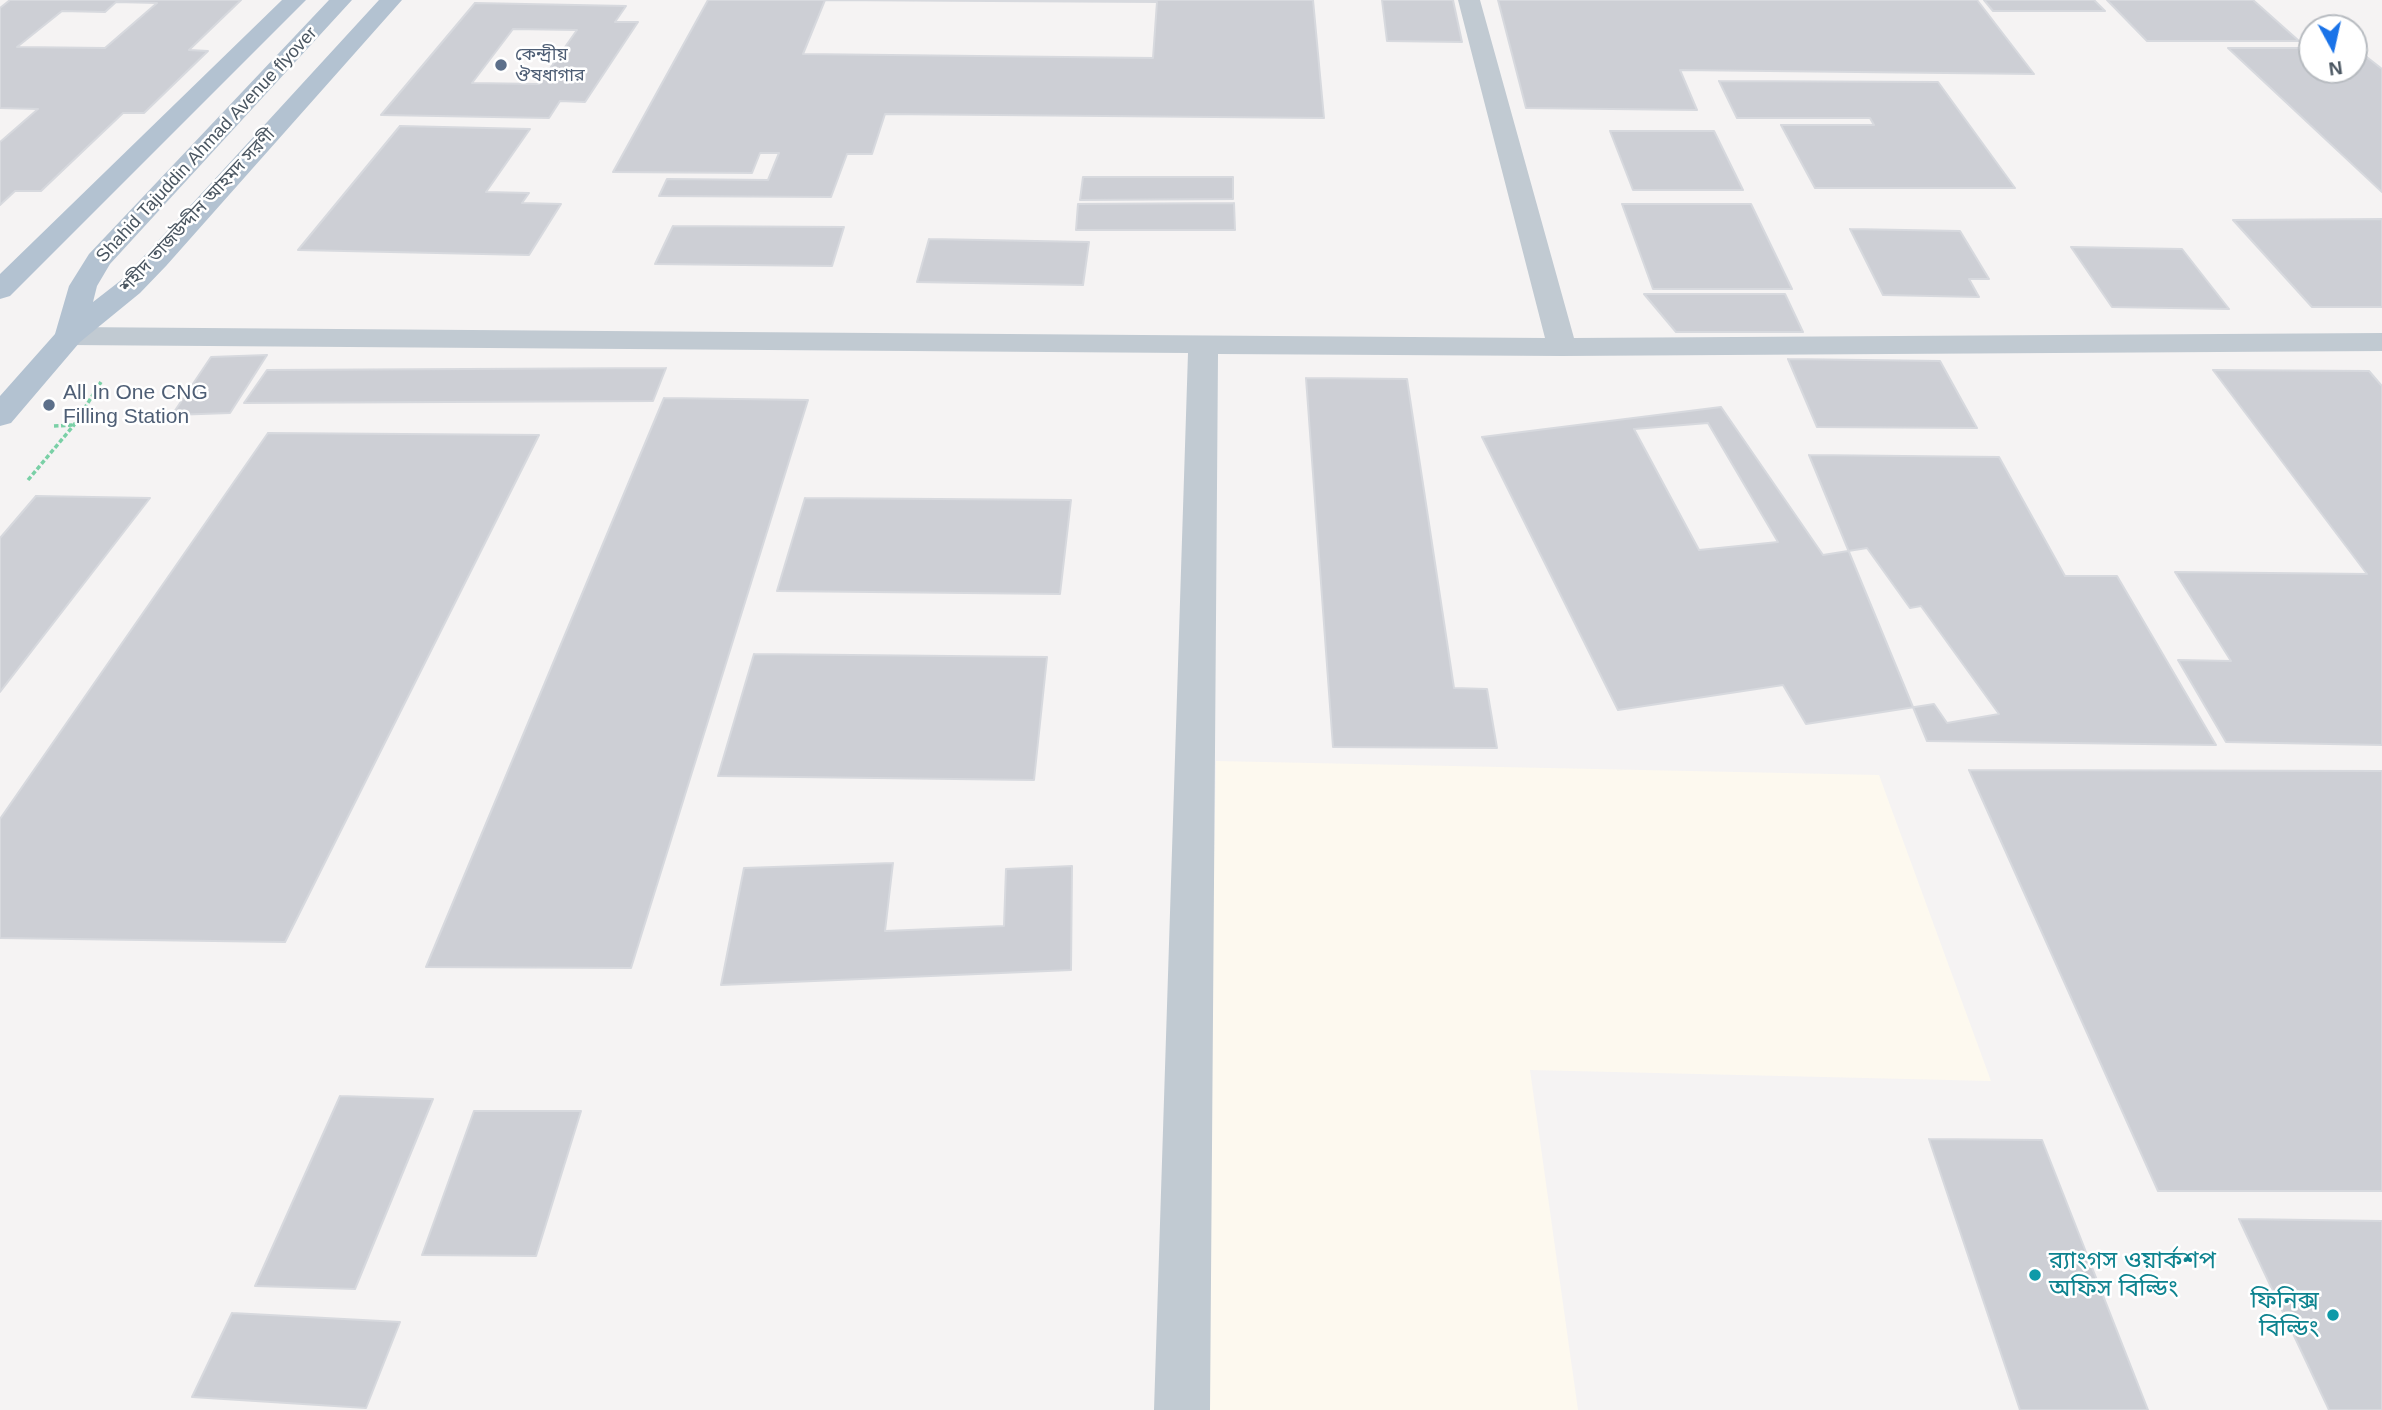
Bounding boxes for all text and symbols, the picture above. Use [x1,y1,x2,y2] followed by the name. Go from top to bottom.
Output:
[2298,14,2368,84] north arrow
[92,23,322,267] street label: Shahid Tajuddin Ahmad Avenue flyover
[515,44,585,86] place label: কেন্দ্রীয় ঔষধাগার
[493,57,509,73] marker: কেন্দ্রীয় ঔষধাগার
[2327,57,2344,80] text: N
[116,124,280,298] street label: শহীদ তাজউদ্দীন আহমদ সরণী
[63,380,208,430] place label: All In One CNG Filling Station
[41,397,57,413] marker: All In One CNG Filling Station
[2049,1247,2216,1303] place label: র‍্যাংগস ওয়ার্কশপ অফিস বিল্ডিং
[2027,1267,2043,1283] marker: র‍্যাংগস ওয়ার্কশপ অফিস বিল্ডিং
[2250,1287,2319,1343] place label: ফিনিক্স বিল্ডিং
[2325,1307,2341,1323] marker: ফিনিক্স বিল্ডিং

